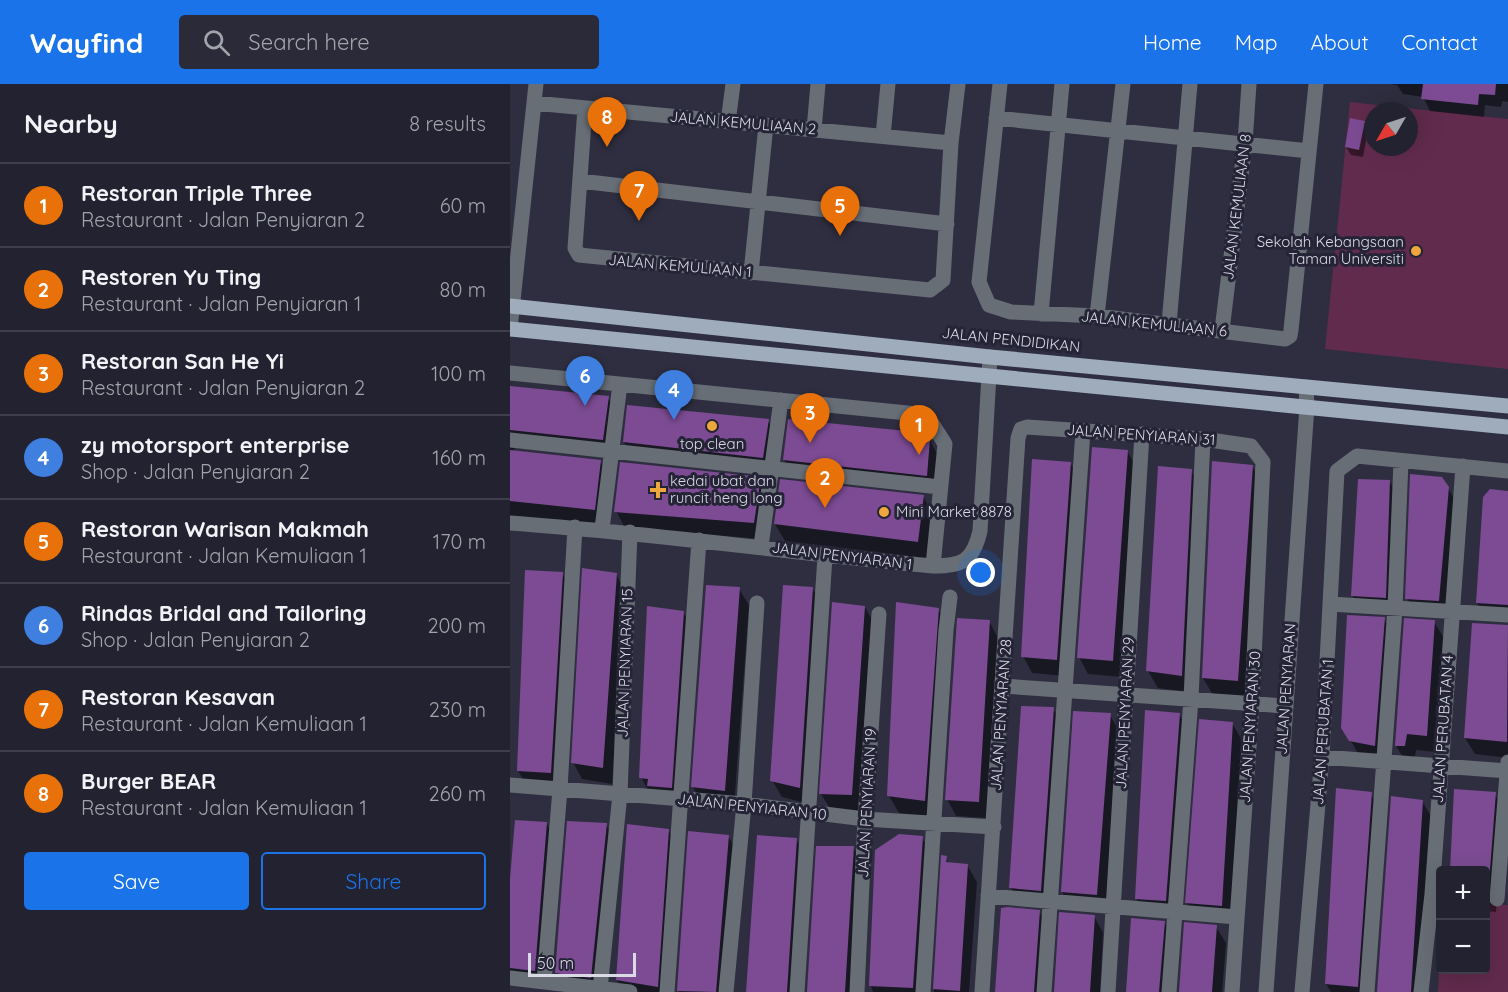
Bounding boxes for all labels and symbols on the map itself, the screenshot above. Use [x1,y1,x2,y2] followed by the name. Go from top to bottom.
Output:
[588,98,626,147] pin: 8
[1364,102,1418,156] north arrow
[669,107,817,138] street label: JALAN KEMULIAAN 2
[1218,133,1255,281] street label: JALAN KEMULIAAN 8
[620,172,658,221] pin: 7
[820,186,860,236] pin: 5
[1257,232,1404,268] place label: Sekolah Kebangsaan Taman Universiti
[1409,244,1423,258] marker: Sekolah Kebangsaan Taman Universiti
[607,250,753,281] street label: JALAN KEMULIAAN 1
[1080,306,1228,341] street label: JALAN KEMULIAAN 6
[941,323,1081,356] street label: JALAN PENDIDIKAN
[566,356,604,406] pin: 6
[654,370,694,420] pin: 4
[790,394,830,443] pin: 3
[900,406,938,455] pin: 1
[705,419,719,433] marker: top clean
[1066,420,1216,449] street label: JALAN PENYIARAN 31
[680,434,744,453] place label: top clean
[806,458,844,508] pin: 2
[670,471,783,507] place label: kedai ubat dan runcit heng long
[651,483,665,497] marker: kedai ubat dan runcit heng long
[896,502,1012,521] place label: Mini Market 8878
[877,505,891,519] marker: Mini Market 8878
[771,537,913,574] street label: JALAN PENYIARAN 1
[966,558,995,587] your location
[612,588,637,738] street label: JALAN PENYIARAN 15
[1271,623,1300,755] street label: JALAN PENYIARAN
[1111,636,1138,790] street label: JALAN PENYIARAN 29
[986,638,1015,792] street label: JALAN PENYIARAN 28
[1235,650,1264,804] street label: JALAN PENYIARAN 30
[1428,654,1457,804] street label: JALAN PERUBATAN 4
[1308,658,1337,806] street label: JALAN PERUBATAN 1
[853,728,880,878] street label: JALAN PENYIARAN 19
[676,789,828,824] street label: JALAN PENYIARAN 10
[528,950,636,978] scale bar

